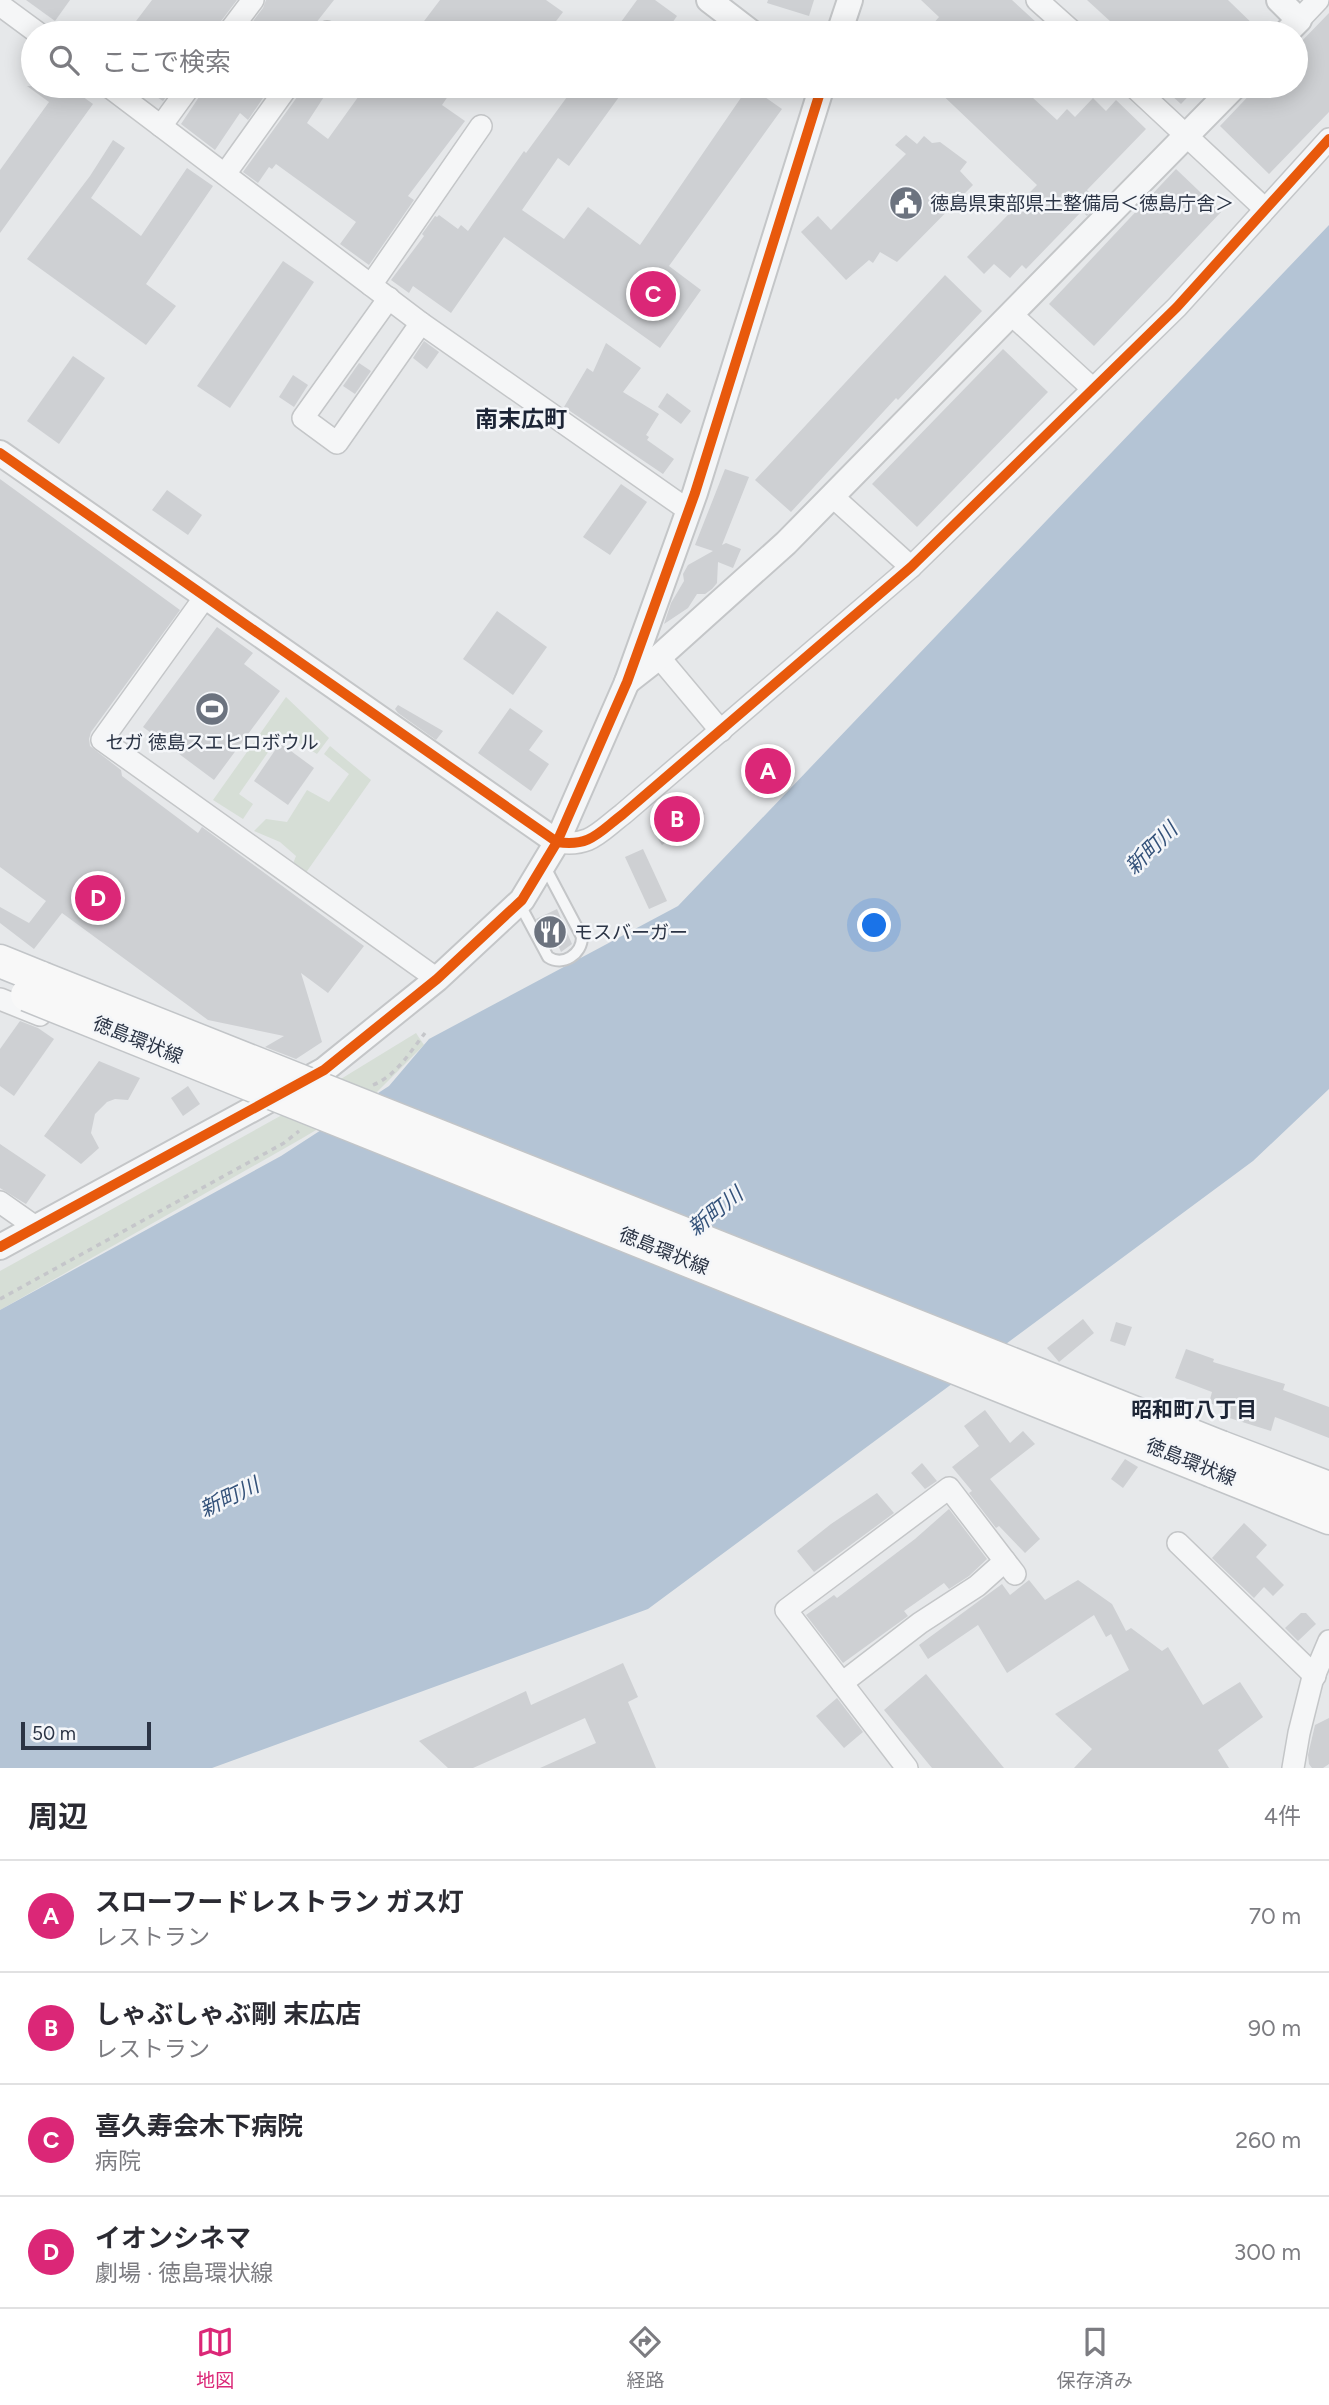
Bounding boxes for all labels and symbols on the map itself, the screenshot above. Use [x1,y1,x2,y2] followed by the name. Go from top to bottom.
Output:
[887,184,925,222] public building icon: 徳島県東部県土整備局＜徳島庁舎＞
[930,192,1234,215] place label: 徳島県東部県土整備局＜徳島庁舎＞
[630,268,676,320] pin: C
[475,405,567,433] district label: 南末広町
[193,690,231,728] sports icon: セガ 徳島スエヒロボウル
[105,731,319,754] place label: セガ 徳島スエヒロボウル
[745,745,791,797] pin: A
[654,793,700,845] pin: B
[1120,815,1184,879] water label: 新町川
[75,872,121,924] pin: D
[857,908,891,942] your location
[531,913,569,951] restaurant icon: モスバーガー
[574,921,688,944] place label: モスバーガー
[90,1012,186,1068] street label: 徳島環状線
[683,1180,749,1241] water label: 新町川
[616,1223,712,1279] street label: 徳島環状線
[1131,1397,1257,1422] district label: 昭和町八丁目
[1143,1434,1239,1490] street label: 徳島環状線
[195,1471,265,1522] water label: 新町川
[21,1719,150,1751] scale bar

